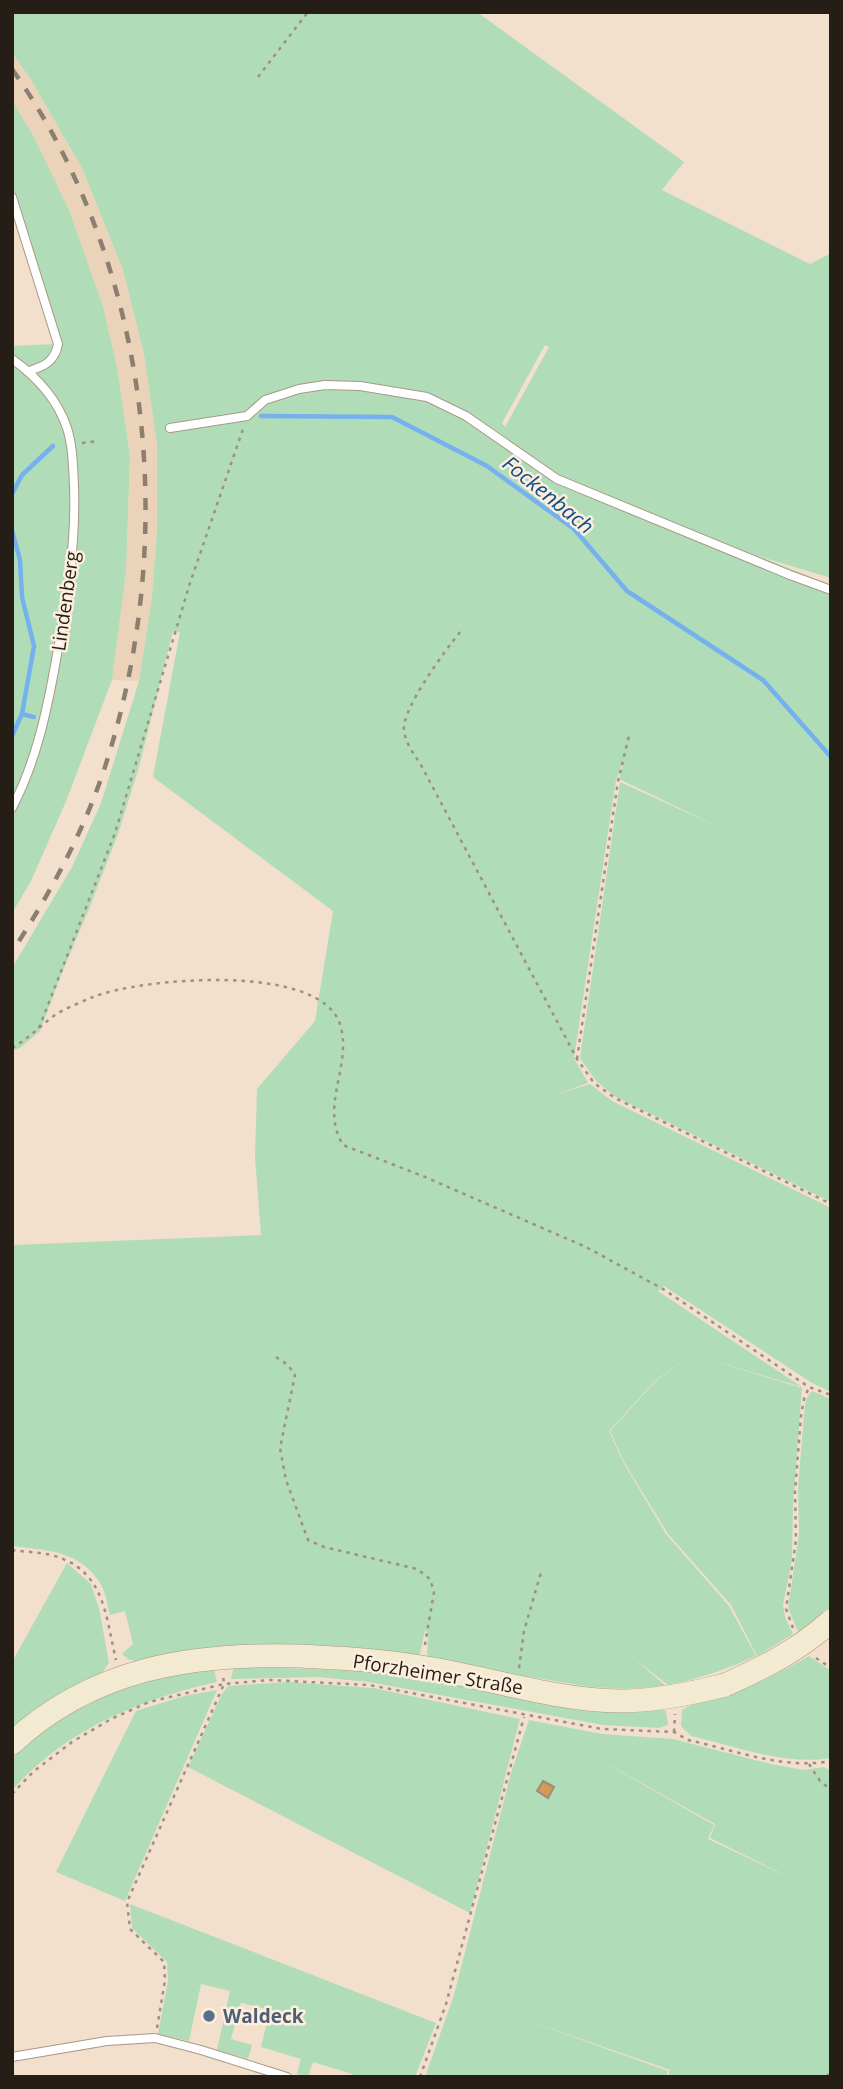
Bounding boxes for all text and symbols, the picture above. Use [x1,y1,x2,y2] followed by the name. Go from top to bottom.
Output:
[497,449,600,540] water label: Fockenbach
[45,549,85,653] street label: Lindenberg
[351,1648,525,1700] street label: Pforzheimer Straße
[223,2003,304,2029] place label: Waldeck
[201,2008,217,2024] marker: Waldeck

